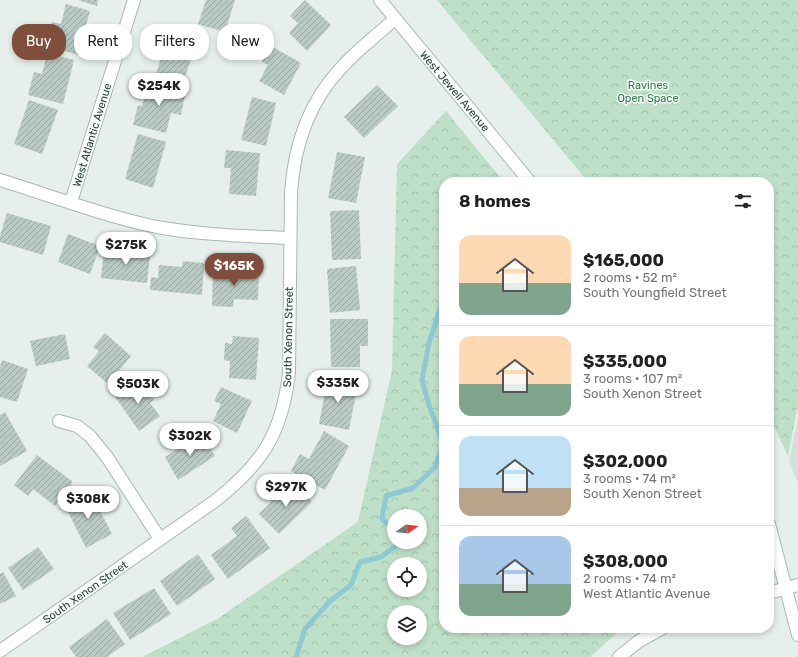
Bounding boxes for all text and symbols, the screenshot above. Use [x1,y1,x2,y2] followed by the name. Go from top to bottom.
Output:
[12,24,66,60] chip: Buy
[74,24,132,60] chip: Rent
[140,24,209,60] chip: Filters
[217,24,274,60] chip: New
[417,48,492,134] street label: West Jewell Avenue
[131,73,187,107] pin: $254K
[137,78,181,93] text: $254K
[617,79,679,105] park label: Ravines Open Space
[71,82,114,189] street label: West Atlantic Avenue
[732,190,754,212] icon: filters
[459,191,531,211] text: 8 homes
[98,232,154,266] pin: $275K
[105,237,147,252] text: $275K
[583,250,664,270] text: $165,000
[491,251,539,299] icon: home
[206,253,262,287] pin: $165K
[214,258,254,273] text: $165K
[583,270,677,285] text: 2 rooms · 52 m²
[583,285,727,300] text: South Youngfield Street
[281,286,296,387] street label: South Xenon Street
[583,351,667,371] text: $335,000
[491,352,539,400] icon: home
[310,370,366,404] pin: $335K
[110,371,166,405] pin: $503K
[583,371,682,386] text: 3 rooms · 107 m²
[317,375,359,390] text: $335K
[116,376,160,391] text: $503K
[583,386,702,401] text: South Xenon Street
[162,423,218,457] pin: $302K
[168,428,212,443] text: $302K
[583,451,667,471] text: $302,000
[491,452,539,500] icon: home
[583,471,676,486] text: 3 rooms · 74 m²
[258,474,314,508] pin: $297K
[265,479,307,494] text: $297K
[60,486,116,520] pin: $308K
[583,486,702,501] text: South Xenon Street
[66,491,110,506] text: $308K
[387,509,427,549] north arrow
[387,509,427,645] map controls
[583,551,668,571] text: $308,000
[491,552,539,600] icon: home
[387,557,427,597] button: locate
[40,558,131,627] street label: South Xenon Street
[583,571,676,586] text: 2 rooms · 74 m²
[583,586,710,601] text: West Atlantic Avenue
[387,605,427,645] button: layers

